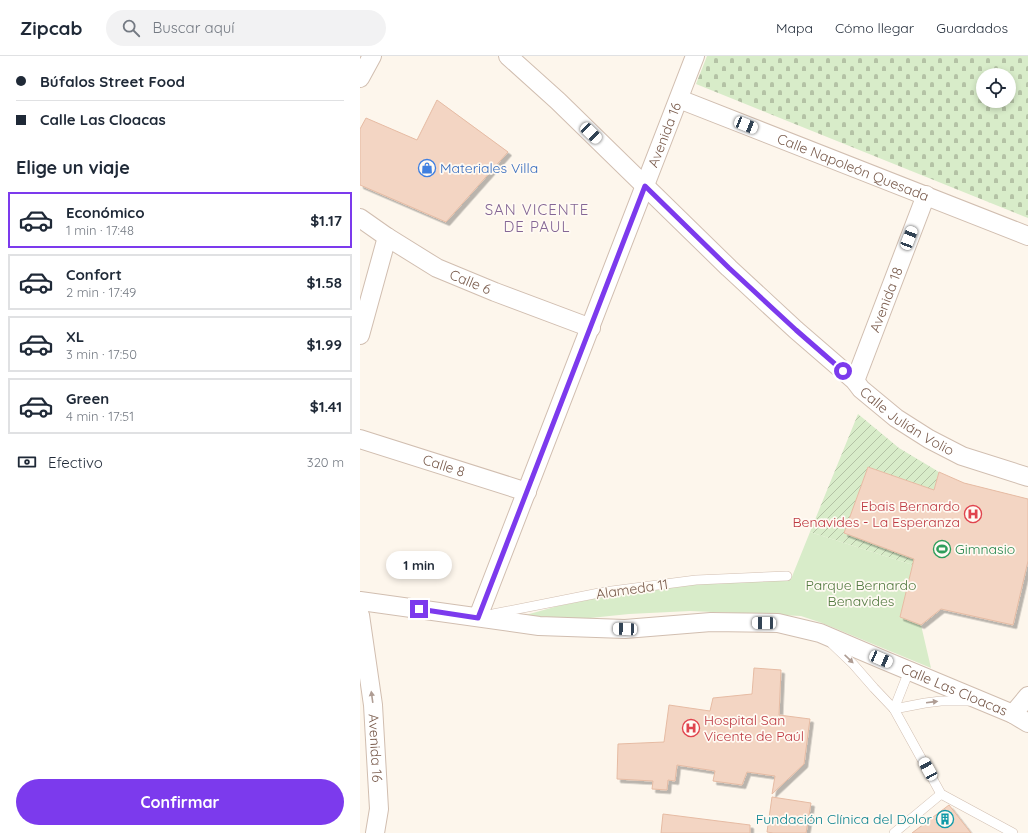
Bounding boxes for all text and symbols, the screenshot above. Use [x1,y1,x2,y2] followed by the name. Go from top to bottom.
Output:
[106,10,386,46] search box
[20,16,82,40] text: Zipcab
[120,17,142,39] icon: search
[152,18,234,37] text: Buscar aquí
[776,19,813,37] text: Mapa
[835,19,914,37] text: Cómo llegar
[936,19,1008,37] text: Guardados
[976,68,1016,108] map controls
[976,68,1016,108] button: locate
[40,72,185,91] text: Búfalos Street Food
[644,99,685,170] street label: Avenida 16
[40,110,166,129] text: Calle Las Cloacas
[733,115,759,135] car
[578,120,604,146] car
[775,129,932,205] street label: Calle Napoleón Quesada
[16,156,130,179] text: Elige un viaje
[417,158,437,178] shop icon: Materiales Villa
[440,159,538,177] place label: Materiales Villa
[485,200,589,236] district label: SAN VICENTE DE PAUL
[18,202,54,238] icon: car
[66,203,145,222] text: Económico
[310,211,342,230] text: $1.17
[66,222,134,238] text: 1 min · 17:48
[899,225,919,251] car
[18,264,54,300] icon: car
[865,264,907,335] street label: Avenida 18
[66,265,122,284] text: Confort
[447,265,494,299] street label: Calle 6
[307,273,342,292] text: $1.58
[66,284,136,300] text: 2 min · 17:49
[18,326,54,362] icon: car
[66,327,84,346] text: XL
[306,335,342,354] text: $1.99
[66,346,137,362] text: 3 min · 17:50
[834,362,852,380] route start
[856,383,957,459] street label: Calle Julián Volio
[18,388,54,424] icon: car
[66,389,109,408] text: Green
[310,397,342,416] text: $1.41
[66,408,134,424] text: 4 min · 17:51
[421,450,467,481] street label: Calle 8
[16,451,38,473] icon: cash
[48,453,103,472] text: Efectivo
[307,454,344,470] text: 320 m
[792,497,960,531] place label: Ebais Bernardo Benavides - La Esperanza
[963,504,983,524] hospital icon: Ebais Bernardo Benavides - La Esperanza
[932,539,952,559] sports icon: Gimnasio
[955,540,1015,558] place label: Gimnasio
[386,551,452,579] callout: 1 min
[403,557,435,573] text: 1 min
[595,575,669,603] street label: Alameda 11
[805,576,917,610] park label: Parque Bernardo Benavides
[410,600,428,618] route end
[752,617,776,629] car
[613,623,637,635] car
[868,649,894,669] car
[843,655,854,664] one-way arrow
[898,659,1010,720] street label: Calle Las Cloacas
[369,690,375,703] one-way arrow
[926,699,938,705] one-way arrow
[704,711,804,745] place label: Hospital San Vicente de Paúl
[365,713,386,783] street label: Avenida 16
[681,718,701,738] hospital icon: Hospital San Vicente de Paúl
[917,756,939,782] car
[16,779,344,825] button: Confirmar
[935,809,955,829] building icon: Fundación Clínica del Dolor
[756,810,933,828] place label: Fundación Clínica del Dolor

